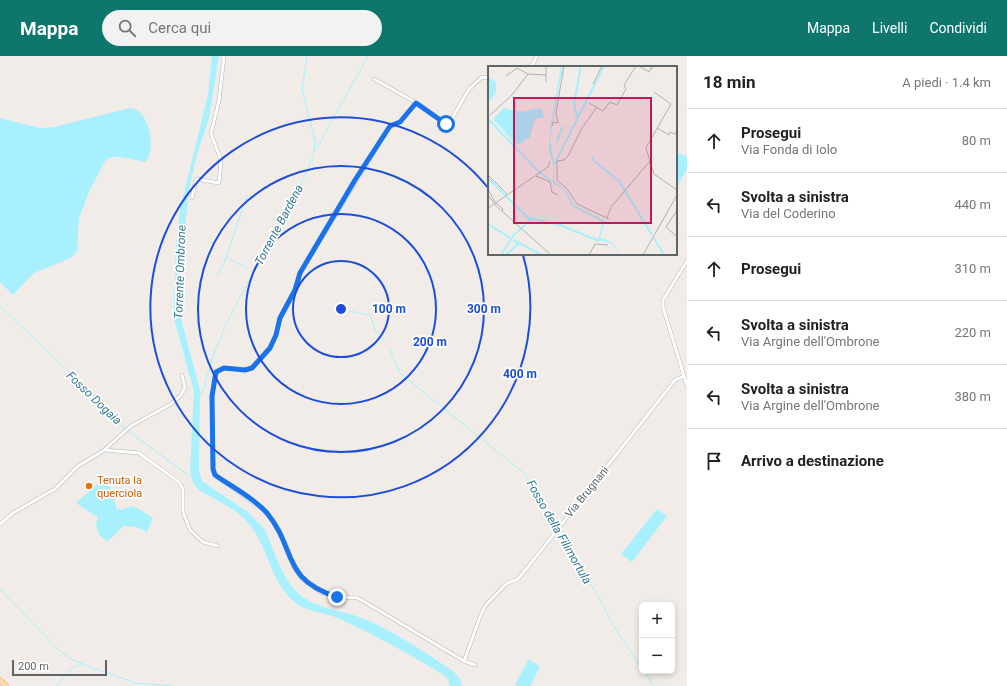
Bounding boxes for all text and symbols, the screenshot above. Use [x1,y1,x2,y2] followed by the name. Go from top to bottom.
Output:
[102,10,382,46] search box
[20,17,78,40] text: Mappa
[116,17,138,39] icon: search
[148,19,211,37] text: Cerca qui
[807,20,850,36] text: Mappa
[872,20,907,36] text: Livelli
[929,20,987,36] text: Condividi
[488,66,677,255] inset map
[703,72,756,92] text: 18 min
[902,75,991,90] text: A piedi · 1.4 km
[437,115,455,133] route start
[741,124,801,142] text: Prosegui
[703,130,725,152] icon: ahead
[962,133,991,148] text: 80 m
[741,142,837,157] text: Via Fonda di Iolo
[252,182,306,268] water label: Torrente Bardena
[741,188,849,206] text: Svolta a sinistra
[703,194,725,216] icon: left
[954,197,991,212] text: 440 m
[741,206,836,221] text: Via del Coderino
[171,225,189,319] water label: Torrente Ombrone
[703,258,725,280] icon: ahead
[741,260,801,278] text: Prosegui
[954,261,991,276] text: 310 m
[334,302,348,316] centre of rings
[372,302,406,316] text: 100 m
[467,302,501,316] text: 300 m
[741,316,849,334] text: Svolta a sinistra
[703,322,725,344] icon: left
[954,325,991,340] text: 220 m
[741,334,880,349] text: Via Argine dell'Ombrone
[413,335,447,349] text: 200 m
[503,367,537,381] text: 400 m
[64,368,124,428] water label: Fosso Dogaia
[741,380,849,398] text: Svolta a sinistra
[703,386,725,408] icon: left
[954,389,991,404] text: 380 m
[741,398,880,413] text: Via Argine dell'Ombrone
[703,450,725,472] icon: arrive
[741,452,884,470] text: Arrivo a destinazione
[562,464,612,520] street label: Via Brugnani
[97,474,142,500] place label: Tenuta la querciola
[524,478,594,586] water label: Fosso della Filimortula
[84,481,94,491] marker: Tenuta la querciola
[328,588,346,606] route end
[639,602,675,674] map controls
[639,602,675,638] button: +
[639,638,675,674] button: −
[12,658,107,677] scale bar
[18,660,49,673] text: 200 m

